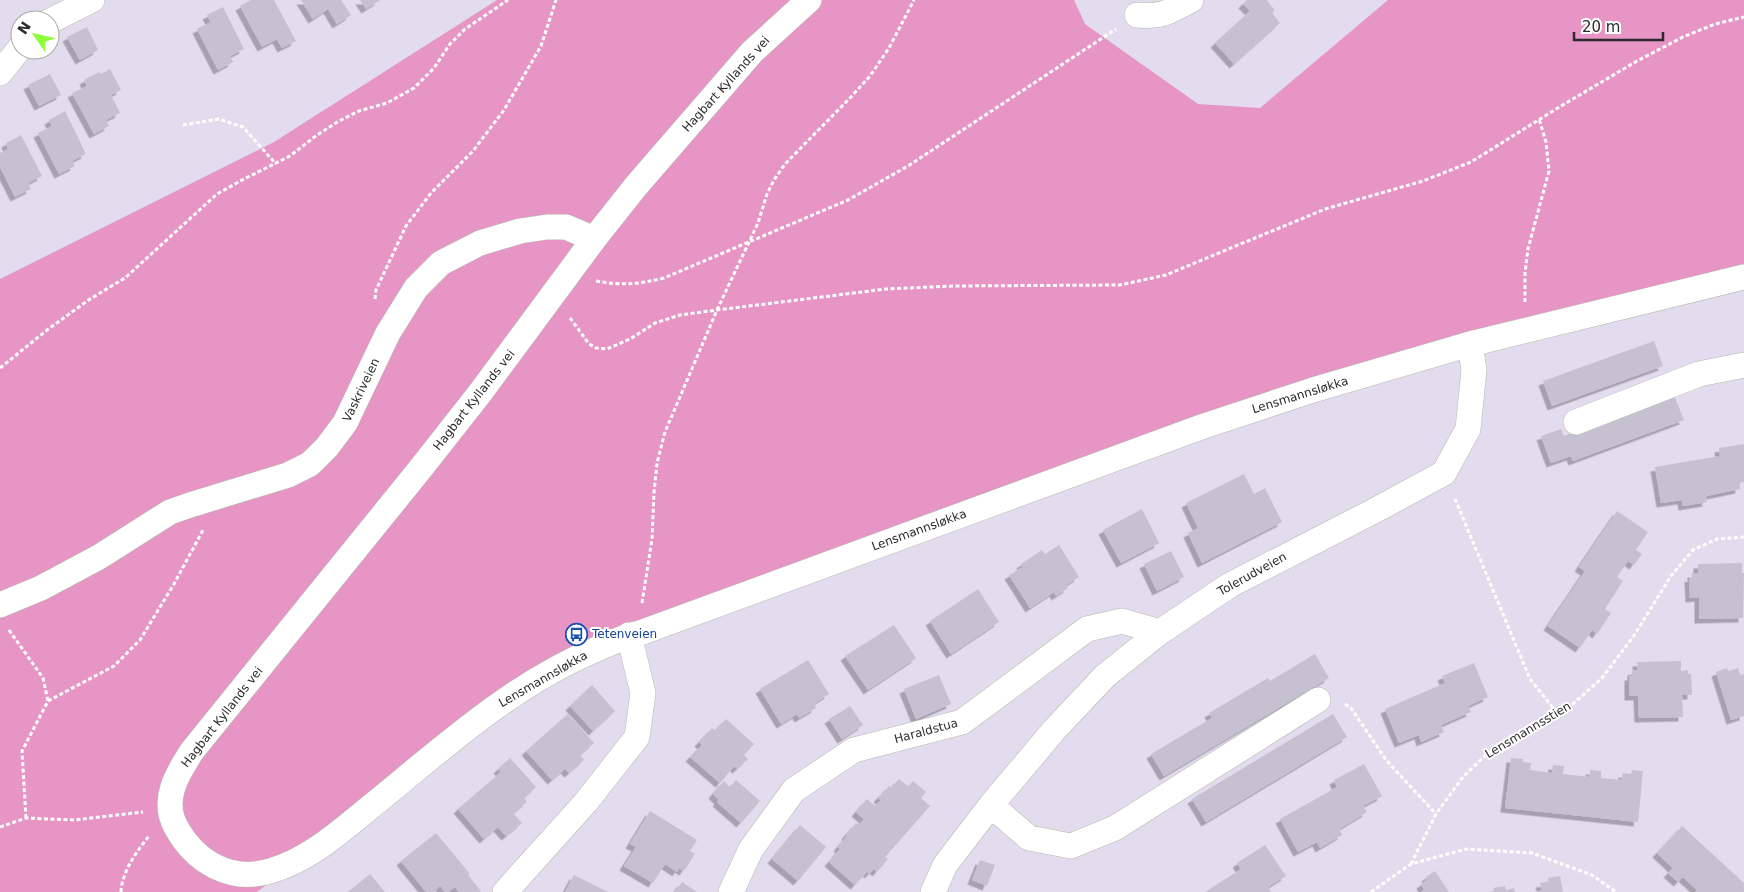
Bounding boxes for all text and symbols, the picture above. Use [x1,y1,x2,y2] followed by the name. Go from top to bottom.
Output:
[10,10,60,60] north arrow
[1574,10,1663,42] scale bar
[14,18,34,37] text: N
[1582,18,1620,36] text: 20 m
[679,33,773,135] street label: Hagbart Kyllands vei
[430,347,518,453] street label: Hagbart Kyllands vei
[340,356,382,424] street label: Vaskriveien
[1250,374,1350,416] street label: Lensmannsløkka
[870,506,968,554] street label: Lensmannsløkka
[1214,549,1289,599] street label: Tolerudveien
[564,622,588,646] bus stop icon: Tetenveien
[591,627,657,641] place label: Tetenveien
[496,648,590,710] street label: Lensmannsløkka
[178,664,266,770] street label: Hagbart Kyllands vei
[1483,699,1573,761] street label: Lensmannsstien
[893,716,959,746] street label: Haraldstua

